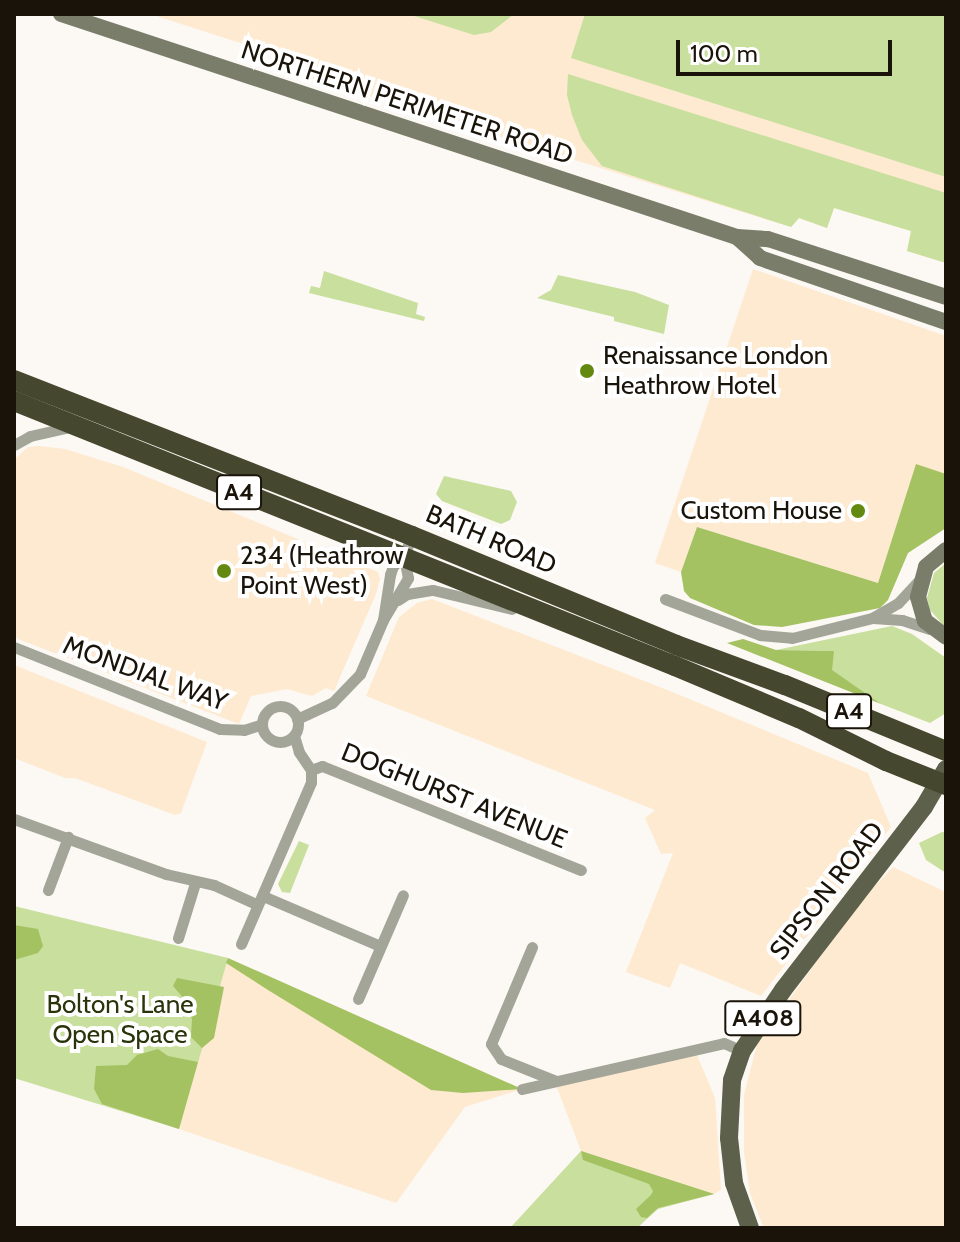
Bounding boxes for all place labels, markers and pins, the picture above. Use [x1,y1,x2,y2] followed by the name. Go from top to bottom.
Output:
[603,340,828,402] place label: Renaissance London Heathrow Hotel
[578,362,596,380] marker: Renaissance London Heathrow Hotel
[680,495,842,527] place label: Custom House
[849,502,867,520] marker: Custom House
[240,540,404,602] place label: 234 (Heathrow Point West)
[215,562,233,580] marker: 234 (Heathrow Point West)

